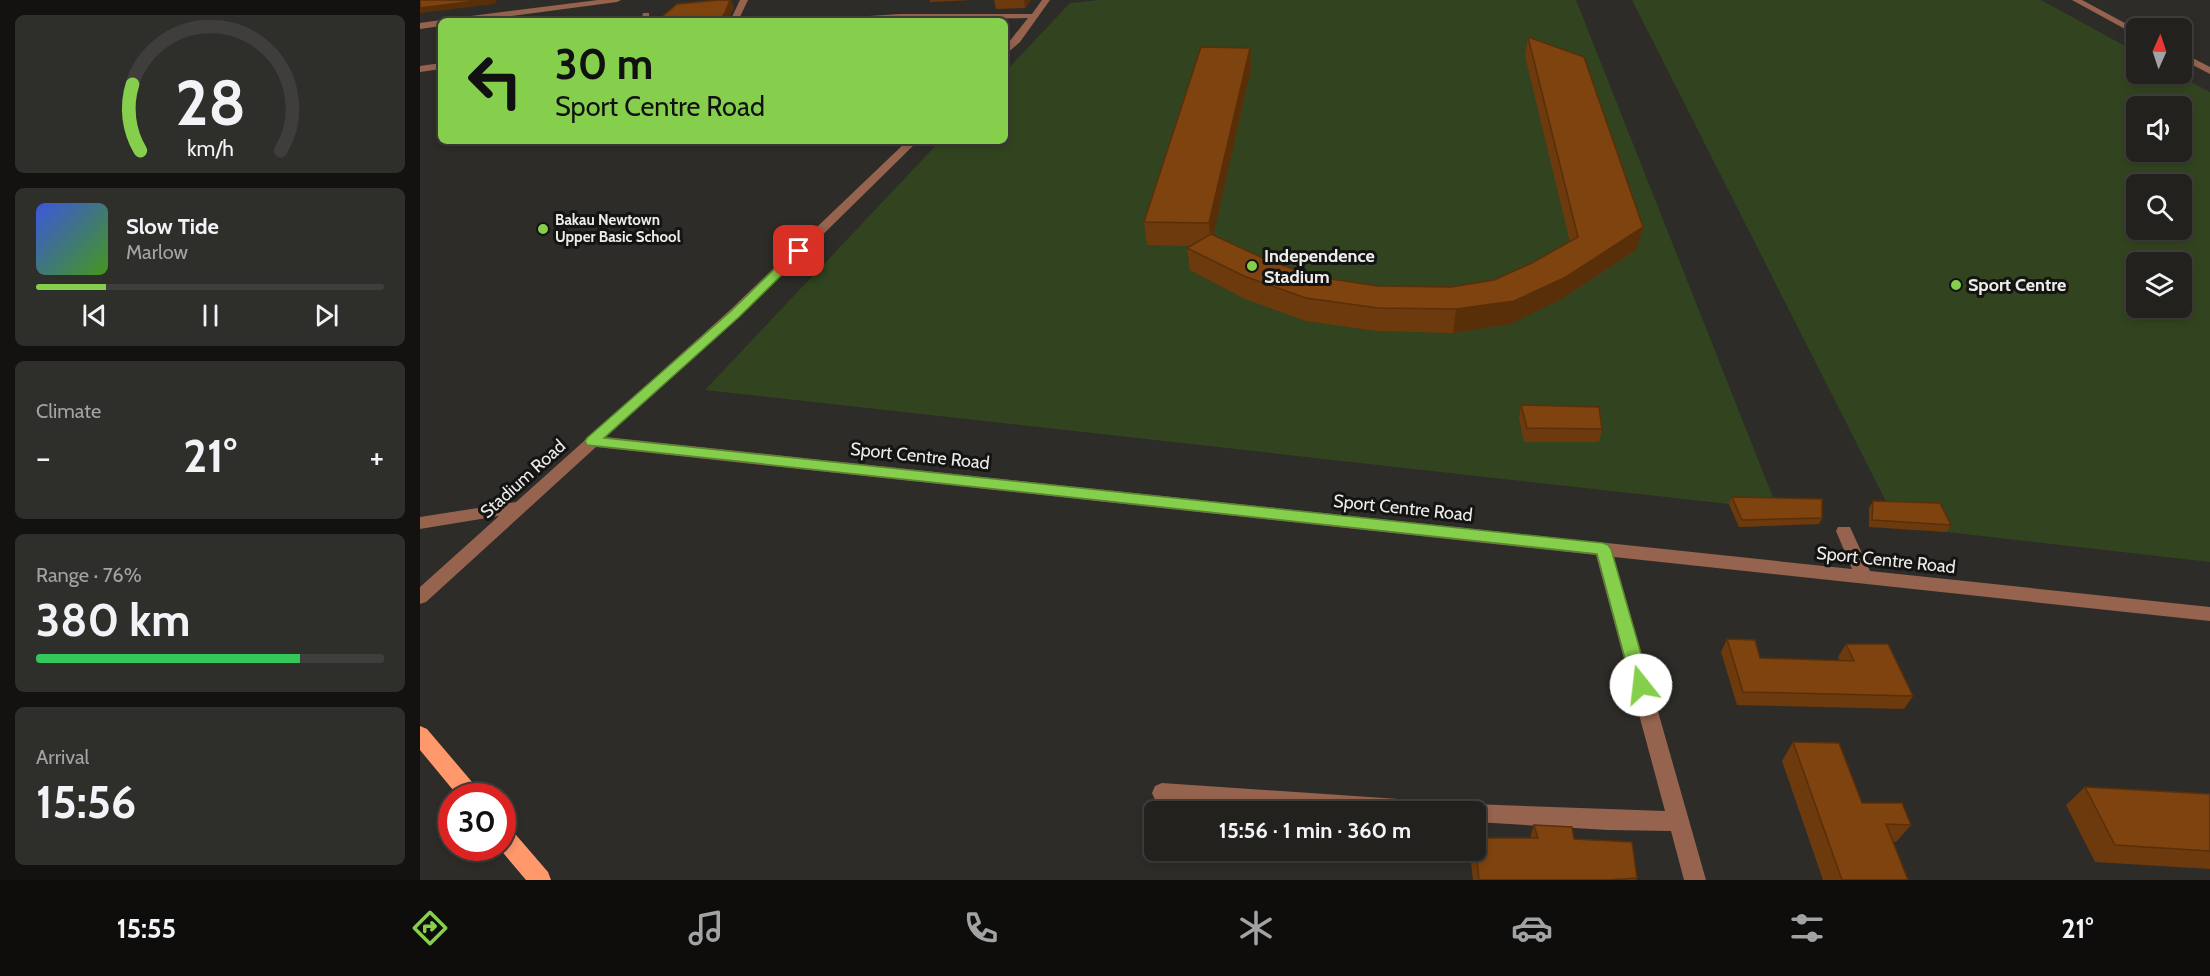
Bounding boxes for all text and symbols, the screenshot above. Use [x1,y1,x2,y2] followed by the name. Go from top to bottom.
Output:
[2126,18,2192,84] north arrow
[2126,18,2192,318] map controls
[555,38,653,90] text: 30 m
[456,42,534,120] icon: left
[175,65,245,141] text: 28
[555,90,765,123] text: Sport Centre Road
[2126,96,2192,162] button: sound
[187,135,233,161] text: km/h
[2126,174,2192,240] button: search
[555,211,681,246] place label: Bakau Newtown Upper Basic School
[126,213,219,240] text: Slow Tide
[536,222,550,236] marker: Bakau Newtown Upper Basic School
[773,225,824,276] pin
[782,234,815,267] icon: arrive
[126,240,188,264] text: Marlow
[1264,245,1375,288] place label: Independence Stadium
[2126,252,2192,318] button: layers
[1245,259,1259,273] marker: Independence Stadium
[1968,274,2066,296] place label: Sport Centre
[1949,278,1963,292] marker: Sport Centre
[78,299,111,332] icon: previous
[194,299,227,332] icon: pause
[310,299,343,332] icon: next
[36,399,101,423] text: Climate
[183,429,237,483] text: 21°
[476,435,570,523] street label: Stadium Road
[36,437,51,477] text: −
[369,437,384,477] text: +
[849,438,991,474] street label: Sport Centre Road
[1332,490,1474,526] street label: Sport Centre Road
[1815,542,1957,578] street label: Sport Centre Road
[36,563,142,587] text: Range · 76%
[36,593,190,647] text: 380 km
[1609,653,1673,717] position arrow
[36,745,89,769] text: Arrival
[36,775,136,829] text: 15:56
[438,783,516,861] speed limit sign: 30
[1219,817,1411,844] text: 15:56 · 1 min · 360 m
[409,907,451,949] icon: directions
[685,907,727,949] icon: music
[960,907,1002,949] icon: phone
[1235,907,1277,949] icon: climate
[1511,907,1553,949] icon: car
[1786,907,1828,949] icon: filters
[117,912,176,945] text: 15:55
[2061,912,2093,945] text: 21°

